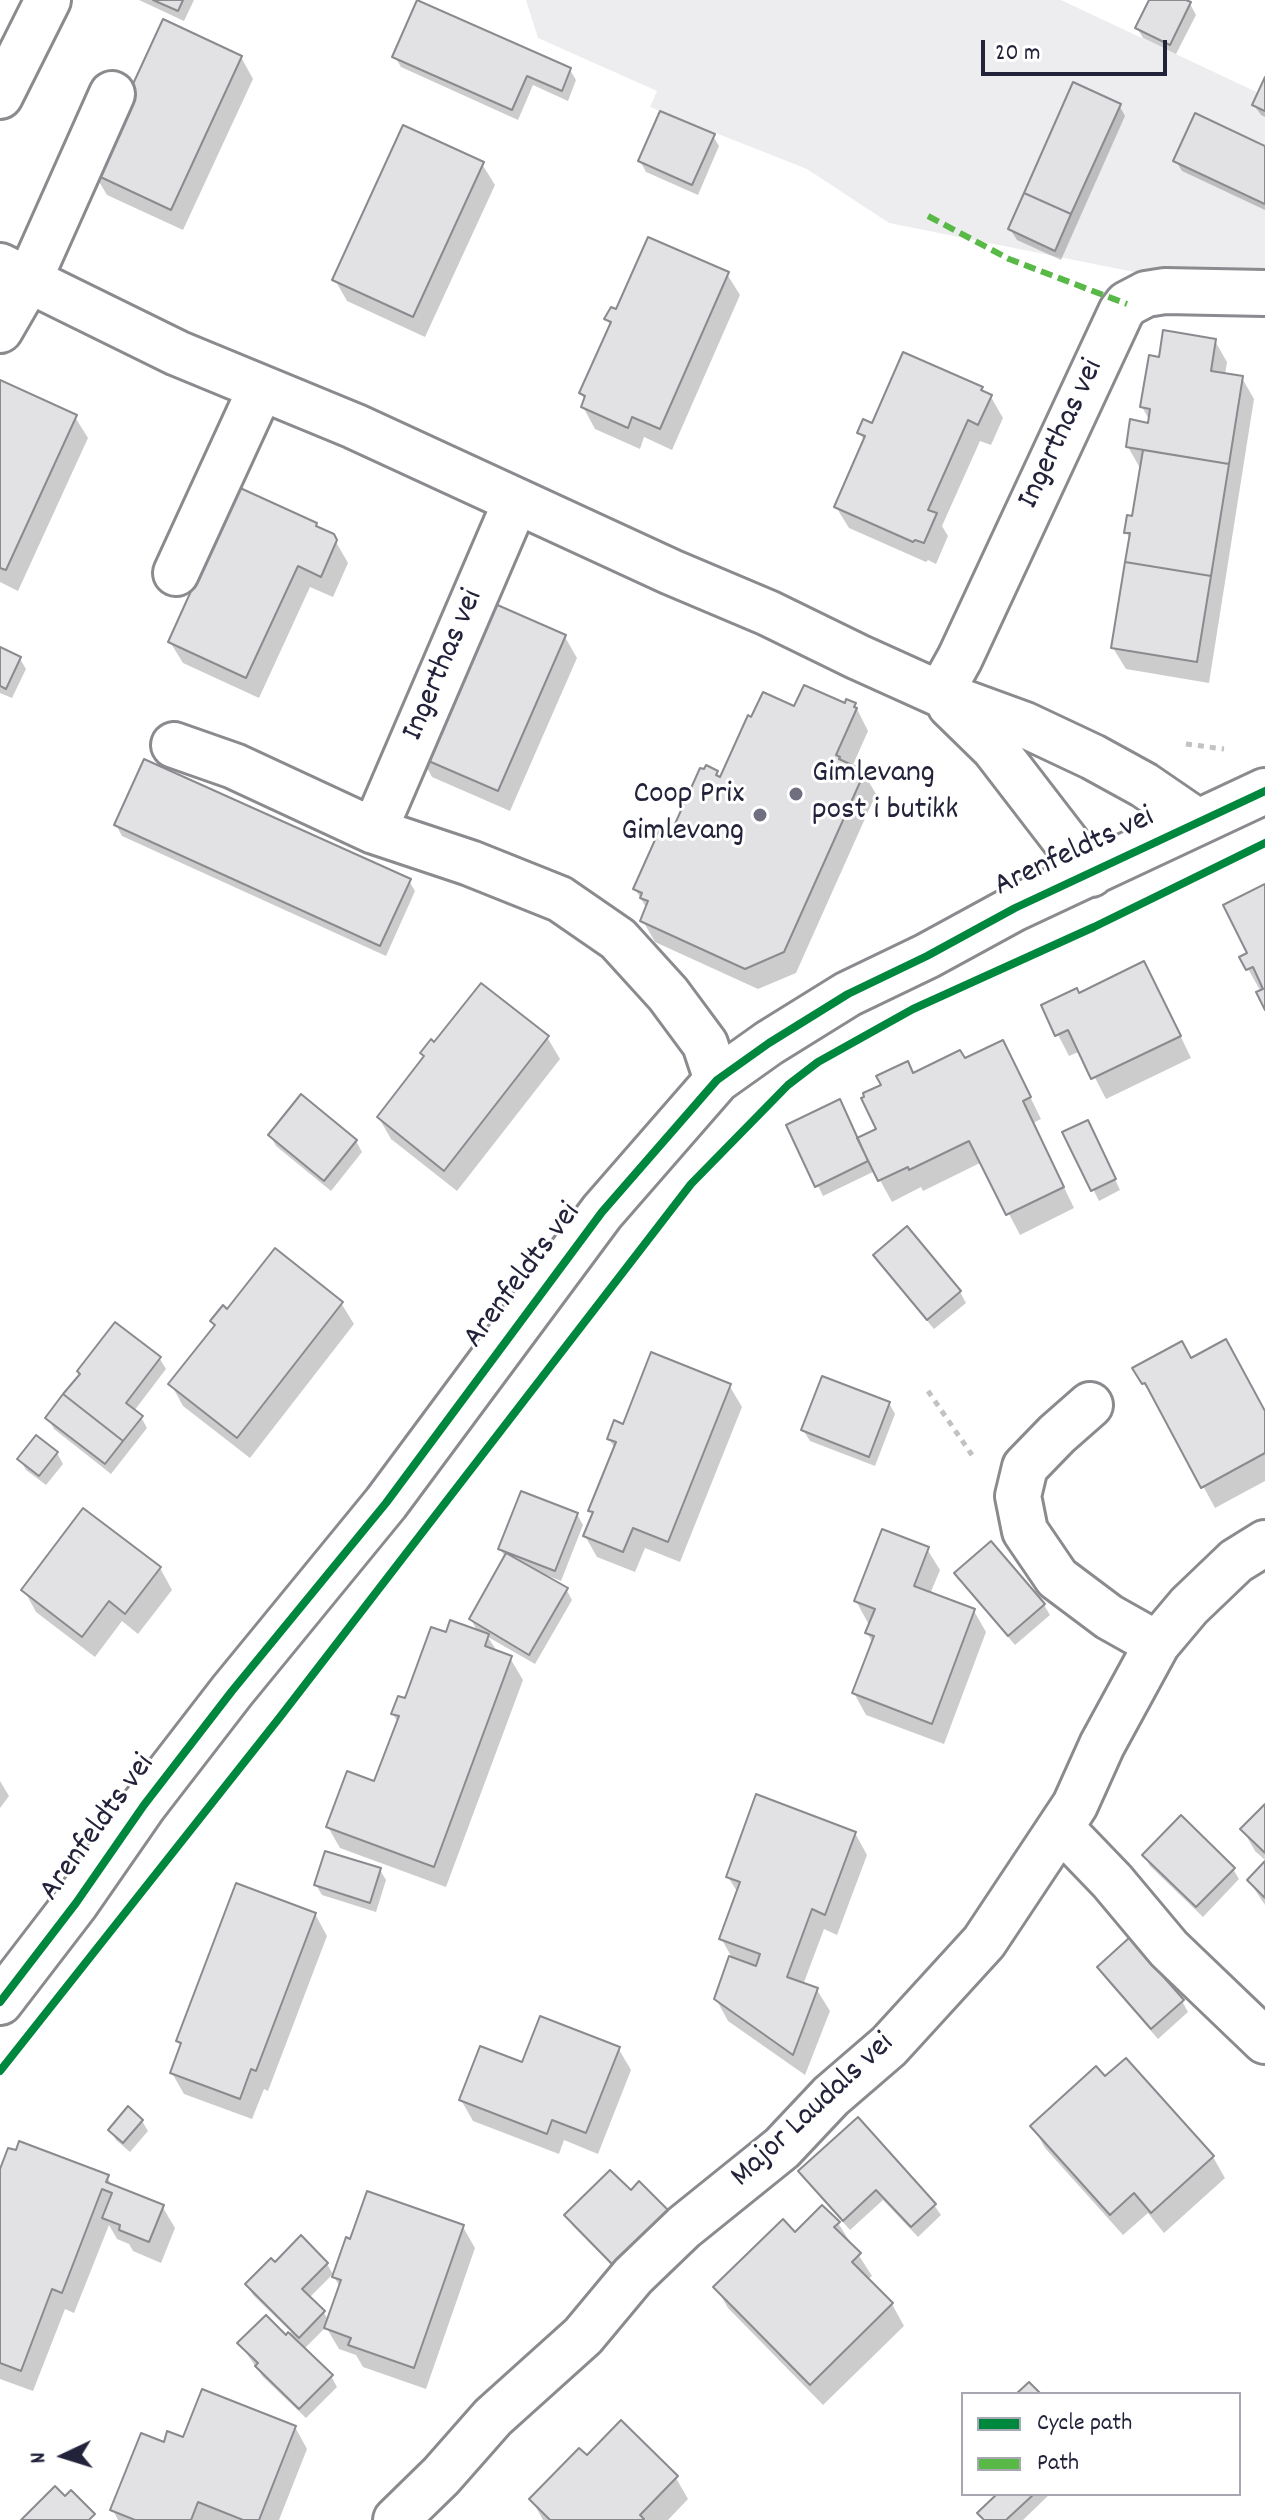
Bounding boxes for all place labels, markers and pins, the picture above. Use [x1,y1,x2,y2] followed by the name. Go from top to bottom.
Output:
[812,757,958,832] place label: Gimlevang post i butikk
[621,778,744,853] place label: Coop Prix Gimlevang
[787,785,805,803] marker: Gimlevang post i butikk
[751,806,769,824] marker: Coop Prix Gimlevang

